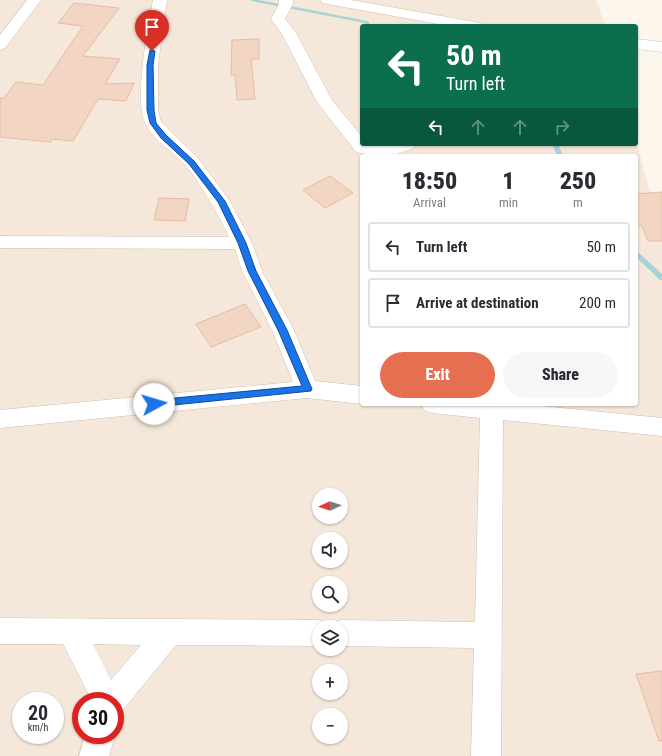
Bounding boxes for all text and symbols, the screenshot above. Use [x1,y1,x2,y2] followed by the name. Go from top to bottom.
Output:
[135,10,169,51] pin
[141,16,163,38] icon: arrive
[446,39,502,72] text: 50 m
[380,40,432,92] icon: left
[446,73,505,94] text: Turn left
[425,116,447,138] icon: left
[467,116,489,138] icon: ahead
[509,116,531,138] icon: ahead
[551,116,573,138] icon: right
[402,167,457,195] text: 18:50
[502,167,515,195] text: 1
[560,167,596,195] text: 250
[413,195,446,210] text: Arrival
[499,195,518,210] text: min
[573,195,583,210] text: m
[382,236,404,258] icon: left
[416,238,467,256] text: Turn left
[586,238,616,256] text: 50 m
[382,292,404,314] icon: arrive
[416,294,539,312] text: Arrive at destination
[579,294,616,312] text: 200 m
[380,352,495,398] button: Exit
[503,352,618,398] button: Share
[133,383,175,425] position arrow
[312,488,348,524] north arrow
[312,488,348,744] map controls
[312,532,348,568] button: sound
[312,576,348,612] button: search
[312,620,348,656] button: layers
[312,664,348,700] button: +
[72,692,124,744] speed limit sign: 30
[28,701,48,725] text: 20
[312,708,348,744] button: −
[28,722,48,733] text: km/h

